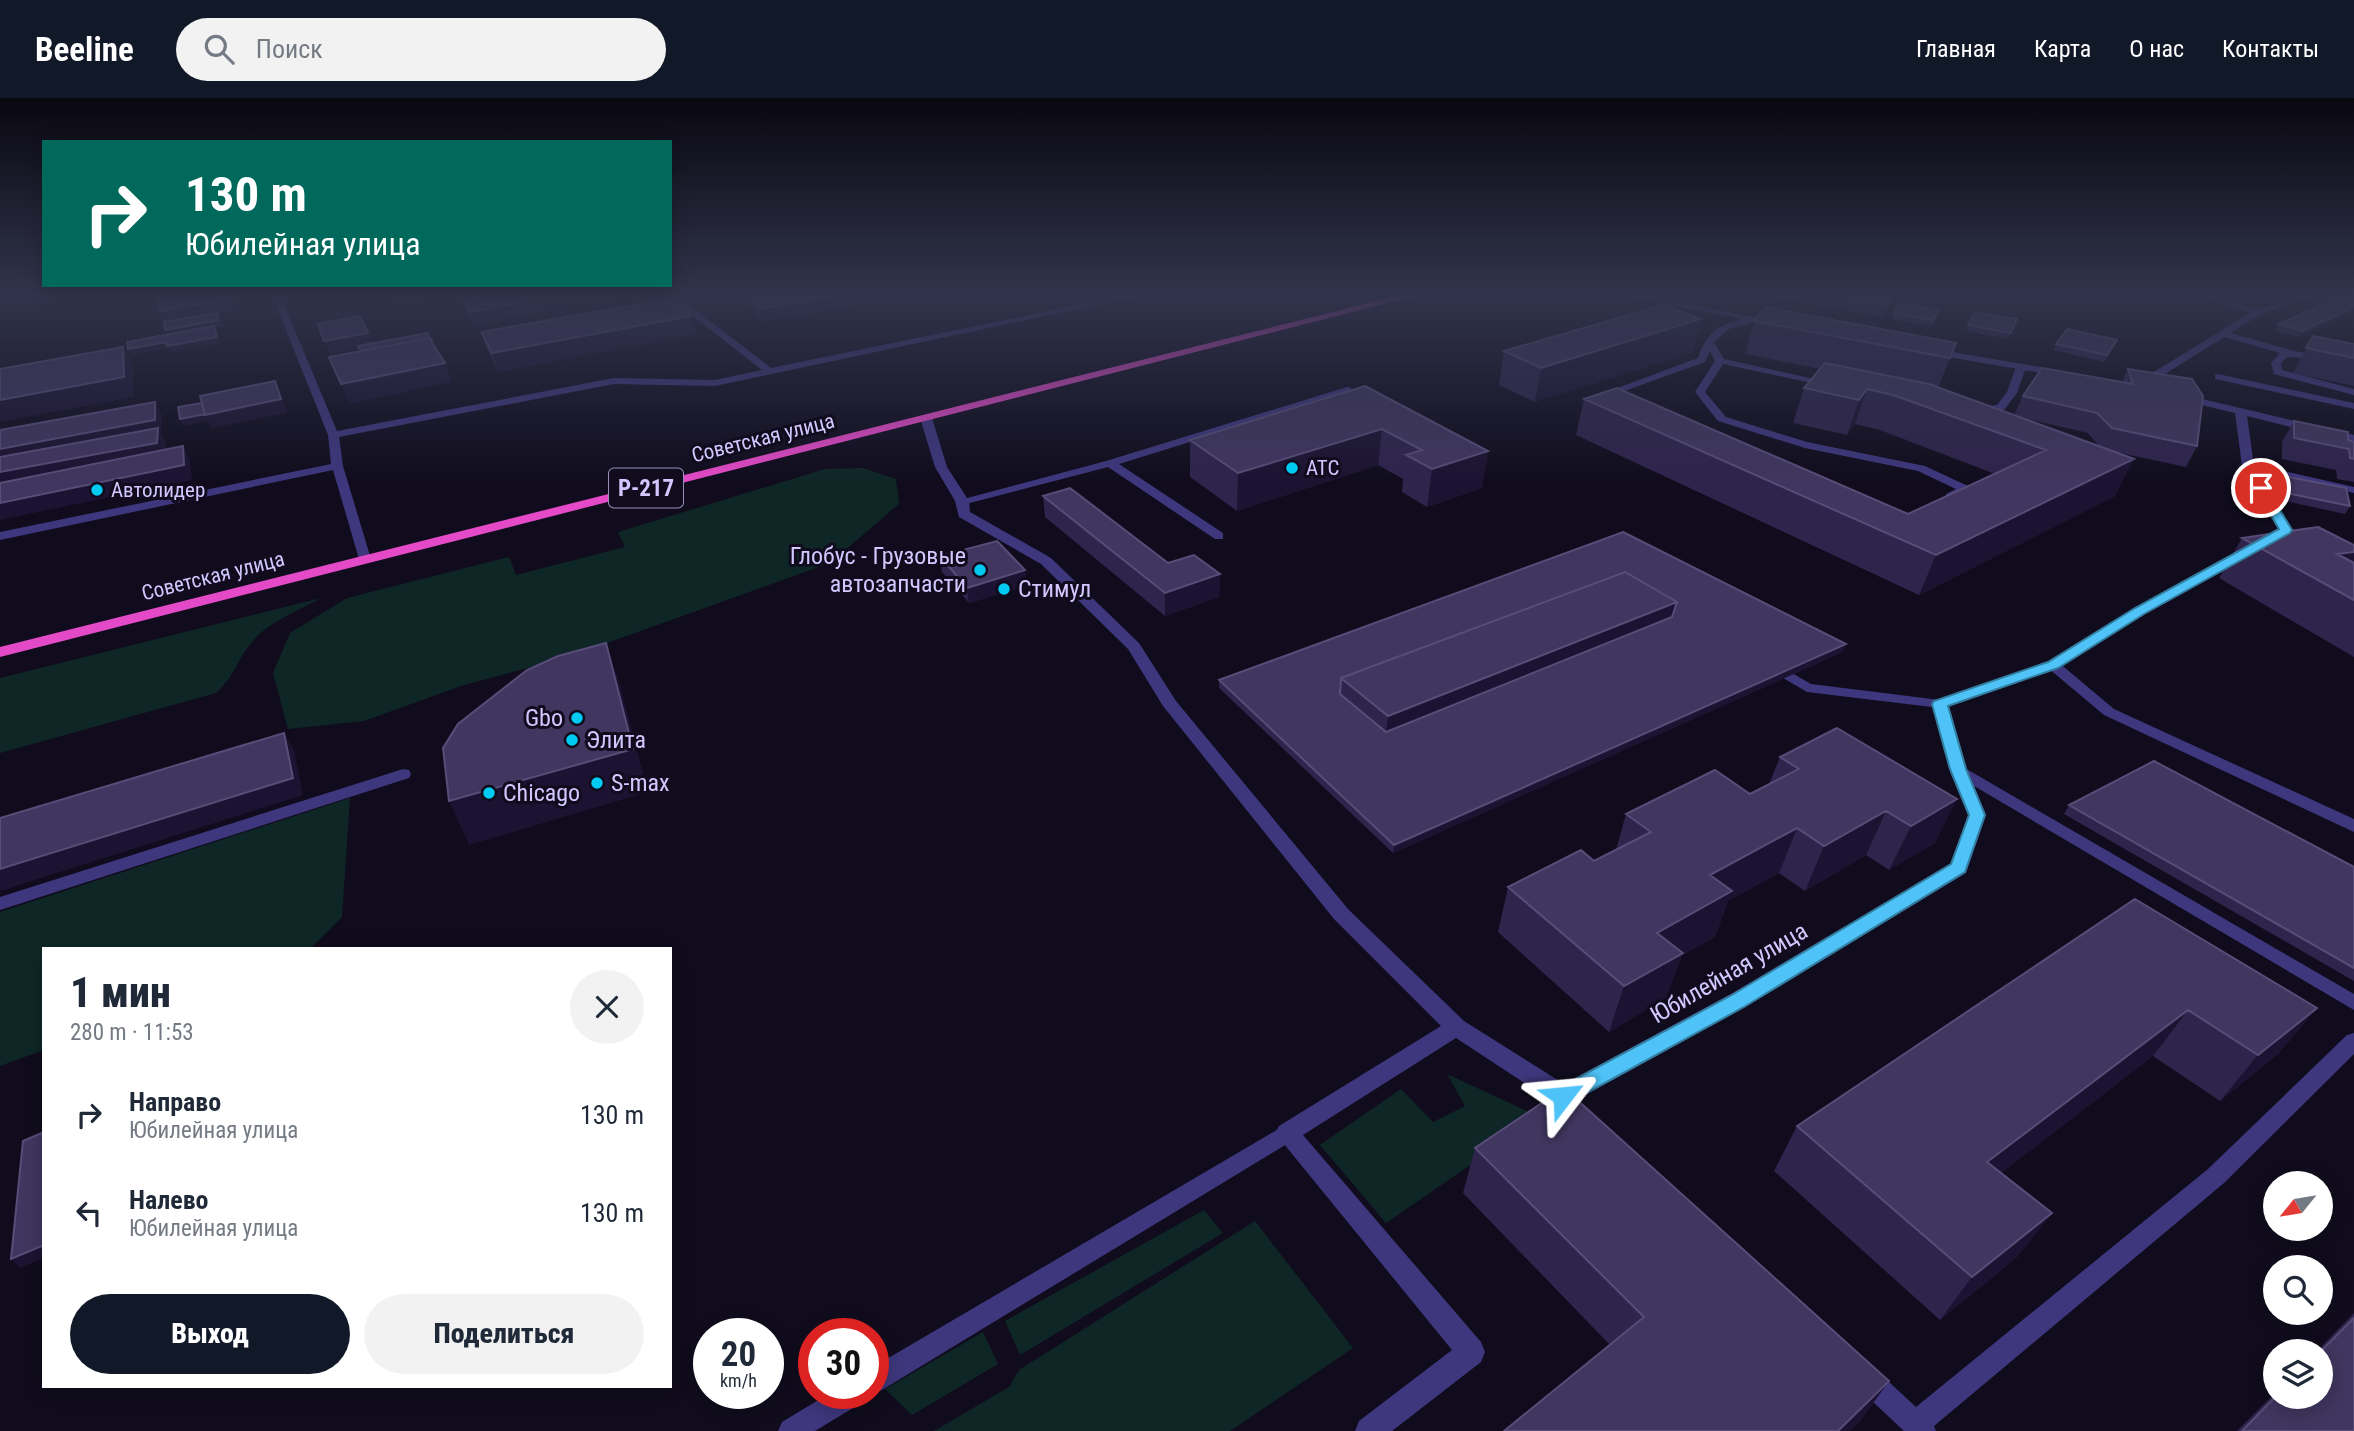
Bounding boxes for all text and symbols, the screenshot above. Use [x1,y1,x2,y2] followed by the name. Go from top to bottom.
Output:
[176,18,666,81] search box
[35,30,134,69] text: Beeline
[200,30,238,68] icon: search
[256,34,323,64] text: Поиск
[1916,35,1996,63] text: Главная
[2034,35,2091,63] text: Карта
[2129,35,2184,63] text: О нас
[2222,35,2319,63] text: Контакты
[185,166,307,223] text: 130 m
[70,168,161,259] icon: right
[185,225,420,263] text: Юбилейная улица
[689,409,837,467] street label: Советская улица
[1306,456,1339,480] place label: АТС
[2231,458,2291,518] pin
[1284,460,1300,476] marker: АТС
[609,468,683,508] road number: Р-217
[2242,469,2280,507] icon: arrive
[111,478,205,502] place label: Автолидер
[89,482,105,498] marker: Автолидер
[790,542,966,598] place label: Глобус - Грузовые автозапчасти
[139,547,287,605] street label: Советская улица
[972,562,988,578] marker: Глобус - Грузовые автозапчасти
[1018,575,1091,603] place label: Стимул
[996,581,1012,597] marker: Стимул
[525,704,563,732] place label: Gbo
[569,710,585,726] marker: Gbo
[586,726,646,754] place label: Элита
[564,732,580,748] marker: Элита
[611,769,670,797] place label: S-max
[589,775,605,791] marker: S-max
[503,779,580,807] place label: Chicago
[481,785,497,801] marker: Chicago
[1646,917,1812,1029] street label: Юбилейная улица
[70,968,171,1017] text: 1 мин
[570,970,644,1044] button: close
[70,1019,194,1046] text: 280 m · 11:53
[1526,1059,1600,1133] position arrow
[129,1087,221,1117] text: Направо
[70,1096,108,1134] icon: right
[580,1100,644,1130] text: 130 m
[129,1117,298,1144] text: Юбилейная улица
[2263,1171,2333,1241] north arrow
[2263,1171,2333,1409] map controls
[129,1185,209,1215] text: Налево
[70,1194,108,1232] icon: left
[580,1198,644,1228] text: 130 m
[129,1215,298,1242] text: Юбилейная улица
[2263,1255,2333,1325] button: search
[70,1294,350,1374] button: Выход
[364,1294,644,1374] button: Поделиться
[798,1318,889,1409] speed limit sign: 30
[721,1334,756,1375] text: 20
[2263,1339,2333,1409] button: layers
[720,1370,757,1391] text: km/h

